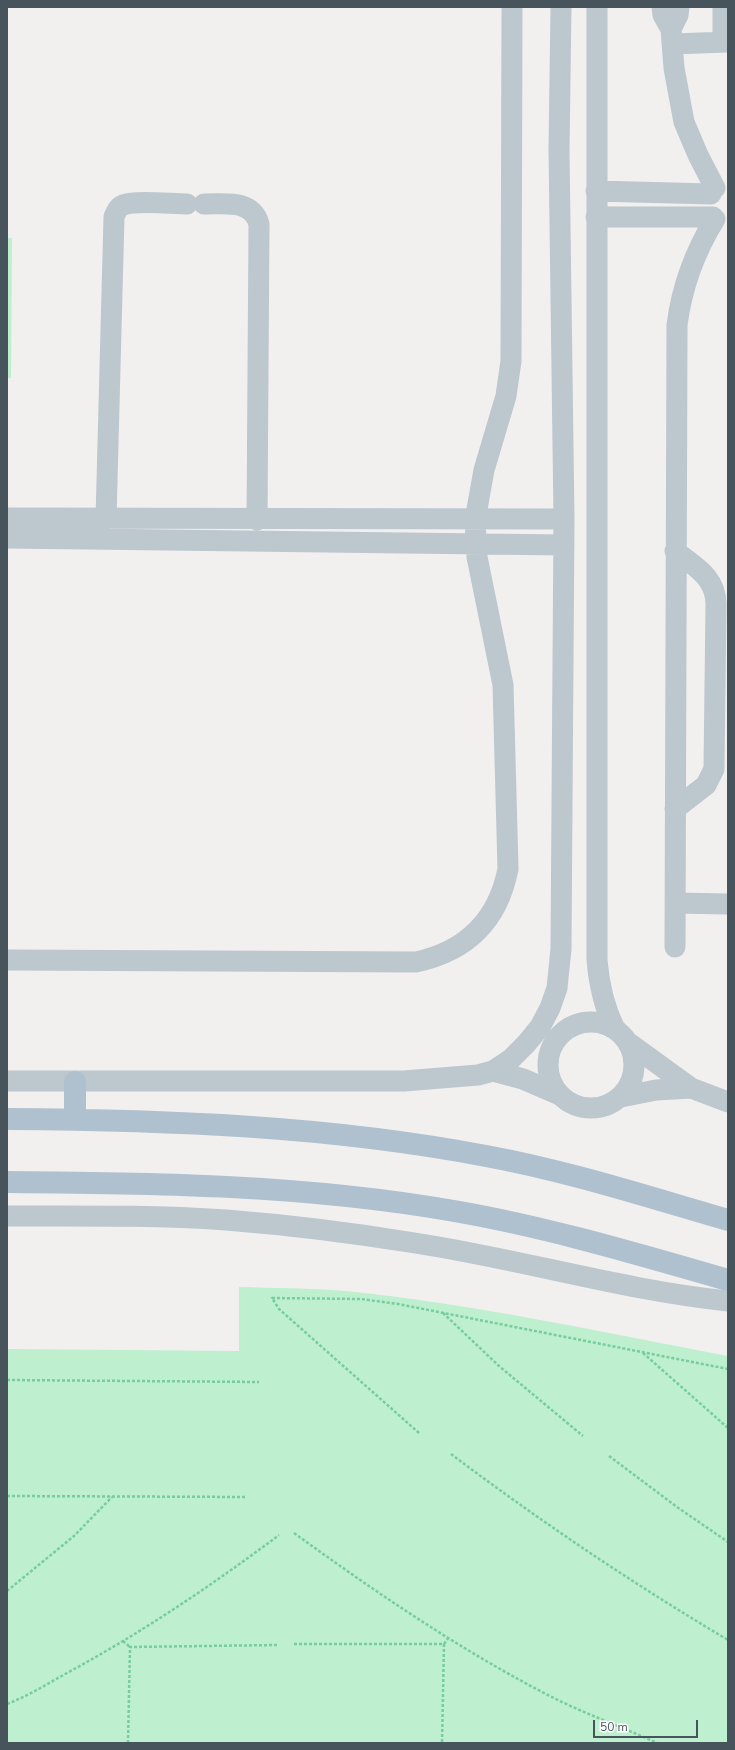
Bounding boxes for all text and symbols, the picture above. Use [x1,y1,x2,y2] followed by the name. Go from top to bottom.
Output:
[595,1712,700,1738] scale bar
[600,1719,628,1735] text: 50 m

